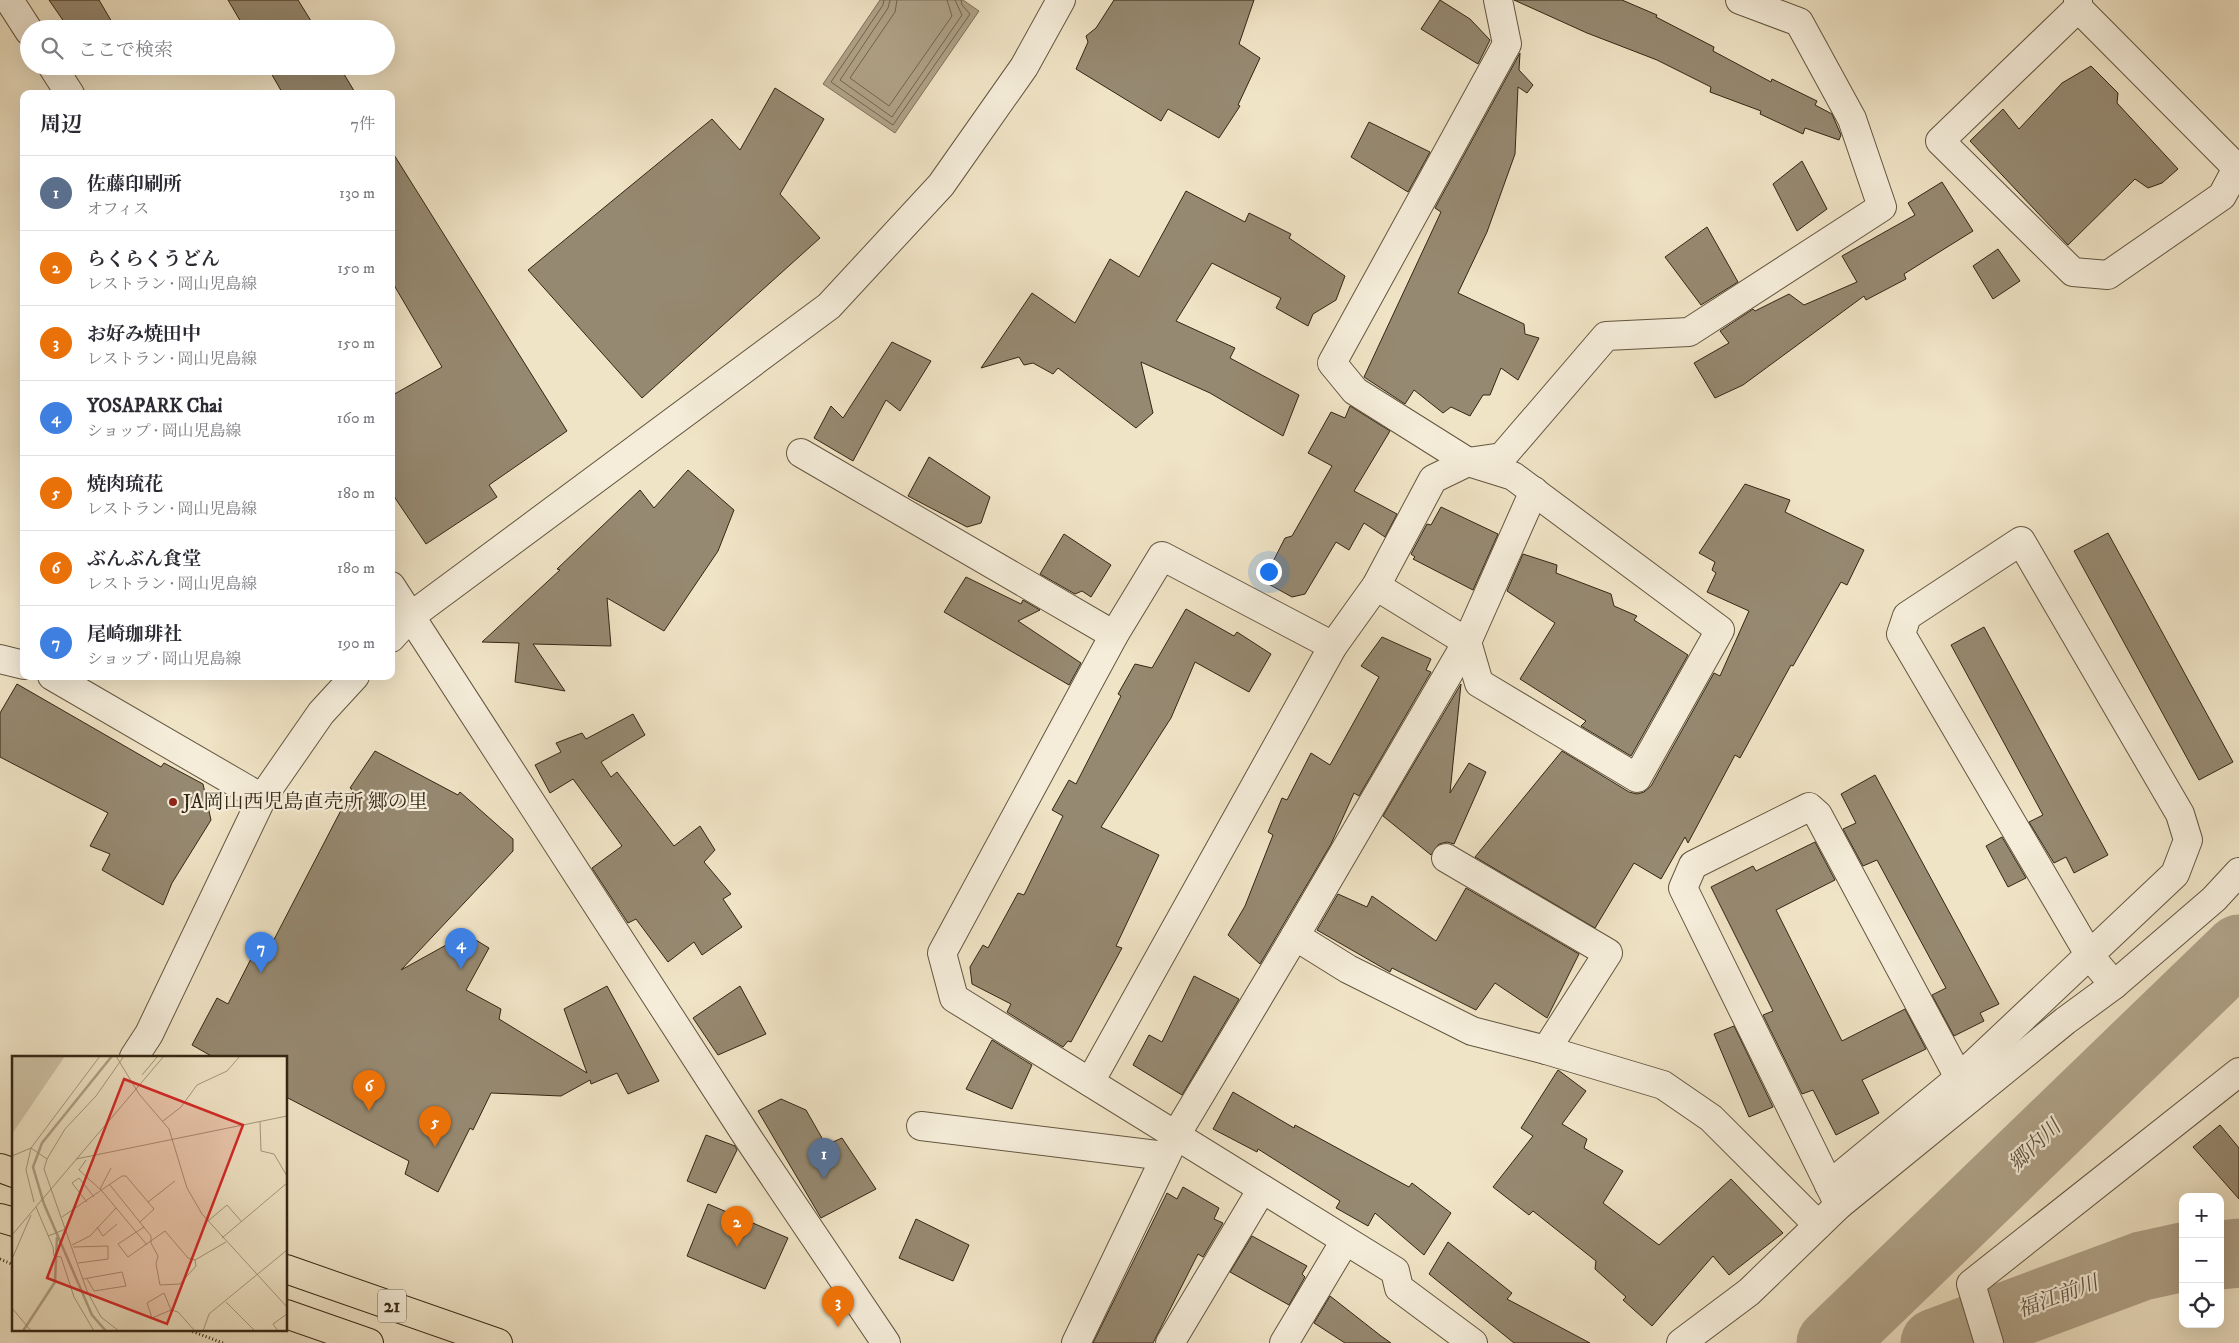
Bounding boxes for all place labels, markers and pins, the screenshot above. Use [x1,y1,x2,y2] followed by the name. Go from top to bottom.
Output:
[181,790,428,815] place label: JA岡山西児島直売所 郷の里
[167,796,179,808] marker: JA岡山西児島直売所 郷の里
[445,928,477,969] pin: 4
[245,932,277,973] pin: 7
[353,1070,385,1111] pin: 6
[419,1106,451,1147] pin: 5
[808,1138,840,1179] pin: 1
[721,1206,753,1247] pin: 2
[822,1286,854,1327] pin: 3

